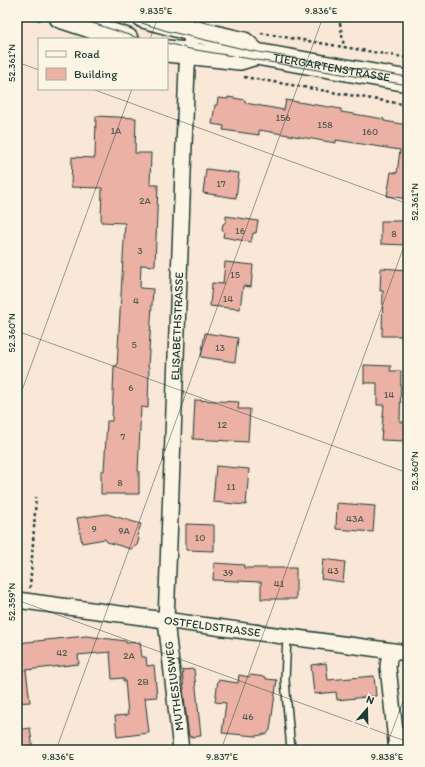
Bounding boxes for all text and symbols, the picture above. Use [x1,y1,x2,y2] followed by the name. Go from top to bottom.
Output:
[140,4,173,17] text: 9.835°E
[305,4,338,17] text: 9.836°E
[38,38,168,90] legend
[5,44,18,82] text: 52.361°N
[74,47,100,61] text: Road
[272,50,392,85] street label: TIERGARTENSTRASSE
[74,67,118,81] text: Building
[275,111,291,124] house number: 156
[317,118,333,131] house number: 158
[110,124,122,137] house number: 1A
[362,125,378,138] house number: 160
[216,177,226,190] house number: 17
[408,183,421,221] text: 52.361°N
[139,194,151,207] house number: 2A
[235,224,245,237] house number: 16
[391,227,397,240] house number: 8
[137,244,143,257] house number: 3
[230,268,240,281] house number: 15
[168,271,186,381] street label: ELISABETHSTRASSE
[223,292,233,305] house number: 14
[133,294,139,307] house number: 4
[5,313,18,353] text: 52.360°N
[131,338,137,351] house number: 5
[215,341,226,354] house number: 13
[128,381,134,394] house number: 6
[384,388,394,401] house number: 14
[217,418,228,431] house number: 12
[121,430,126,443] house number: 7
[408,451,421,491] text: 52.360°N
[117,476,123,489] house number: 8
[226,480,236,493] house number: 11
[346,512,365,525] house number: 43A
[91,522,97,535] house number: 9
[118,524,130,537] house number: 9A
[195,531,205,544] house number: 10
[327,564,339,577] house number: 43
[223,566,233,579] house number: 39
[274,577,285,590] house number: 41
[5,582,18,621] text: 52.359°N
[163,613,262,640] street label: OSTFELDSTRASSE
[162,640,186,732] street label: MUTHESIUSWEG
[56,646,68,659] house number: 42
[123,649,135,662] house number: 2A
[137,675,149,688] house number: 2B
[347,689,387,729] north arrow
[365,693,376,707] text: N
[242,710,254,723] house number: 46
[42,750,75,763] text: 9.836°E
[206,750,238,763] text: 9.837°E
[371,750,404,763] text: 9.838°E

